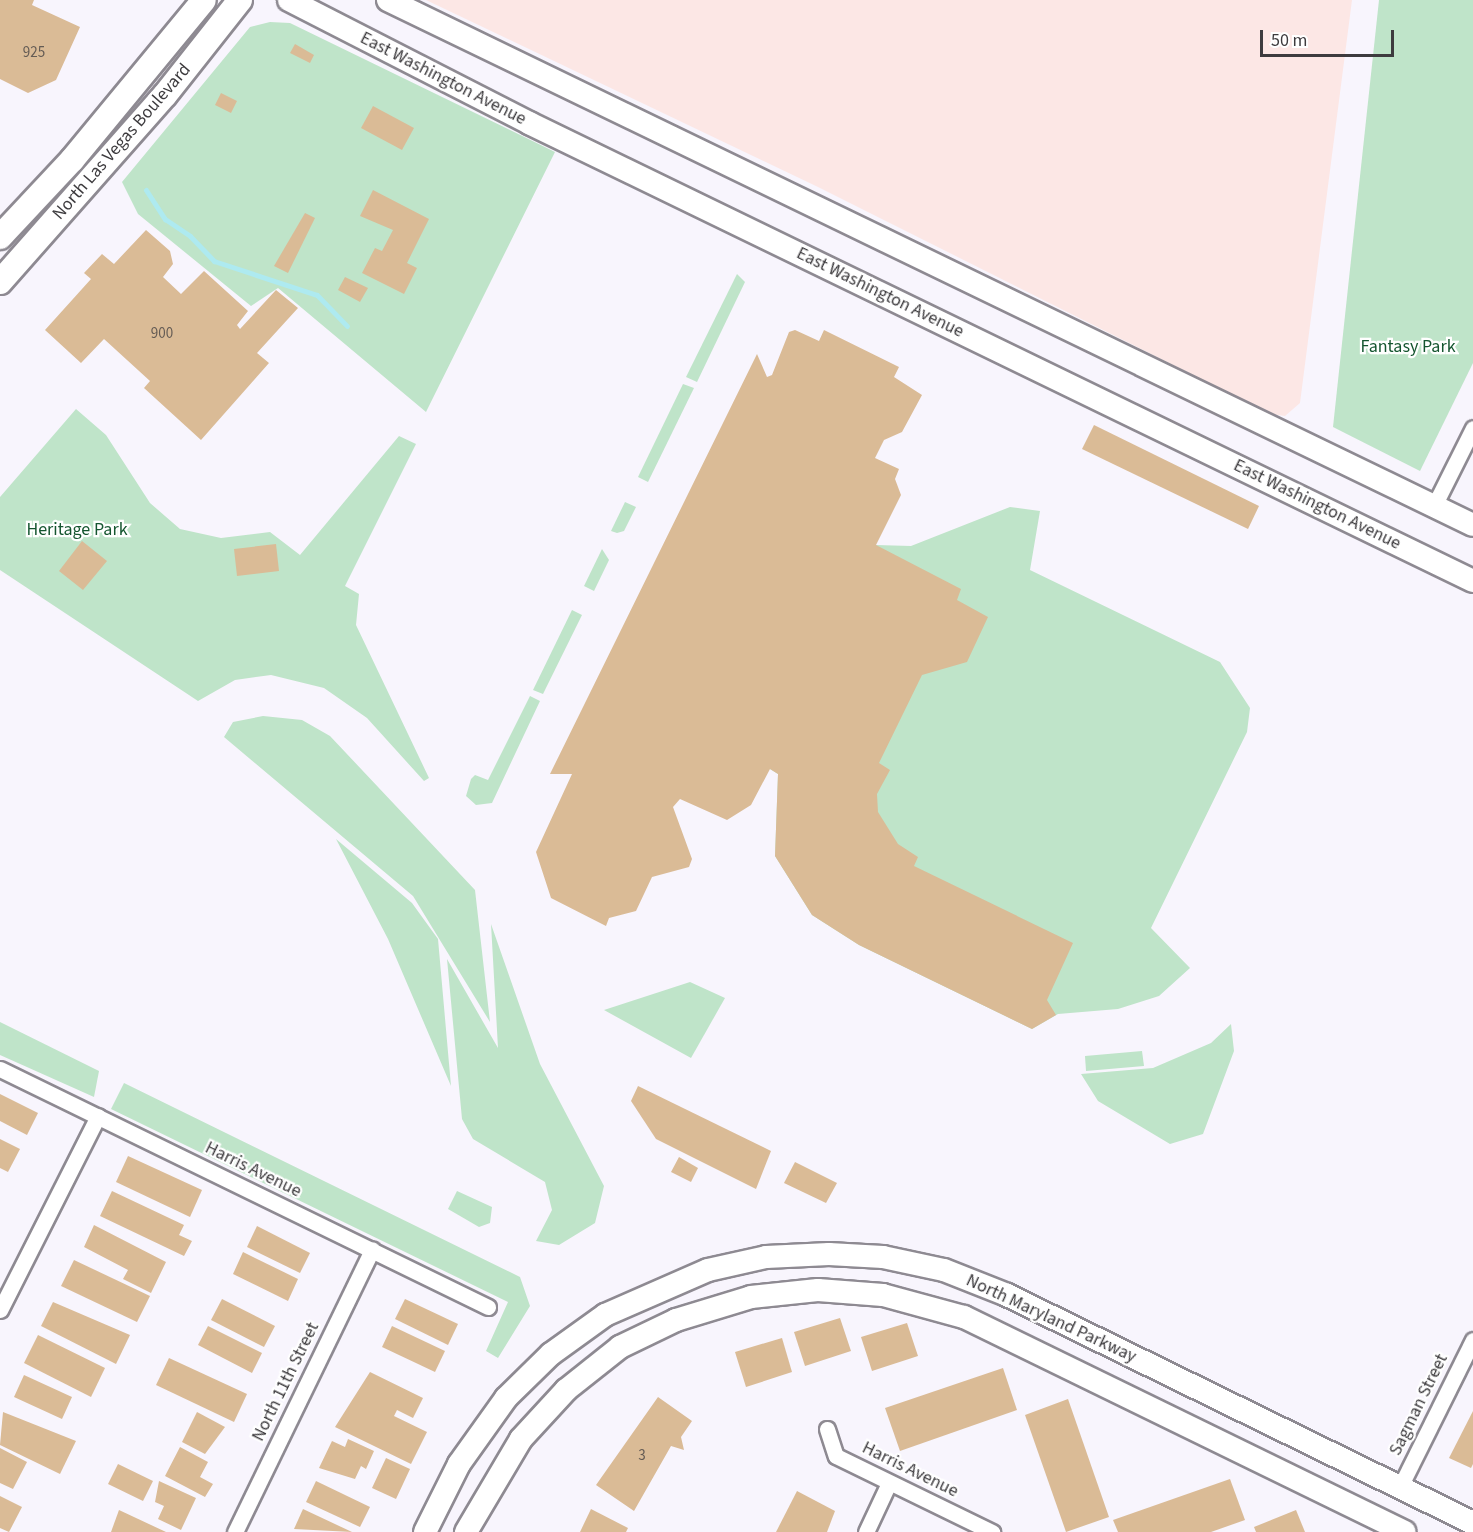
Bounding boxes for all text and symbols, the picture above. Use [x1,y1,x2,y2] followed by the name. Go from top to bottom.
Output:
[1263,18,1396,56] scale bar
[356,28,530,130] street label: East Washington Avenue
[1271,28,1307,53] text: 50 m
[23,44,45,62] house number: 925
[48,60,196,224] street label: North Las Vegas Boulevard
[793,243,967,343] street label: East Washington Avenue
[151,325,173,343] house number: 900
[1360,336,1456,358] park label: Fantasy Park
[1230,455,1404,555] street label: East Washington Avenue
[26,519,128,541] park label: Heritage Park
[201,1137,305,1203] street label: Harris Avenue
[962,1270,1140,1368] street label: North Maryland Parkway
[248,1319,324,1445] street label: North 11th Street
[1385,1351,1453,1459] street label: Sagman Street
[858,1437,962,1503] street label: Harris Avenue
[638,1447,646,1465] house number: 3

